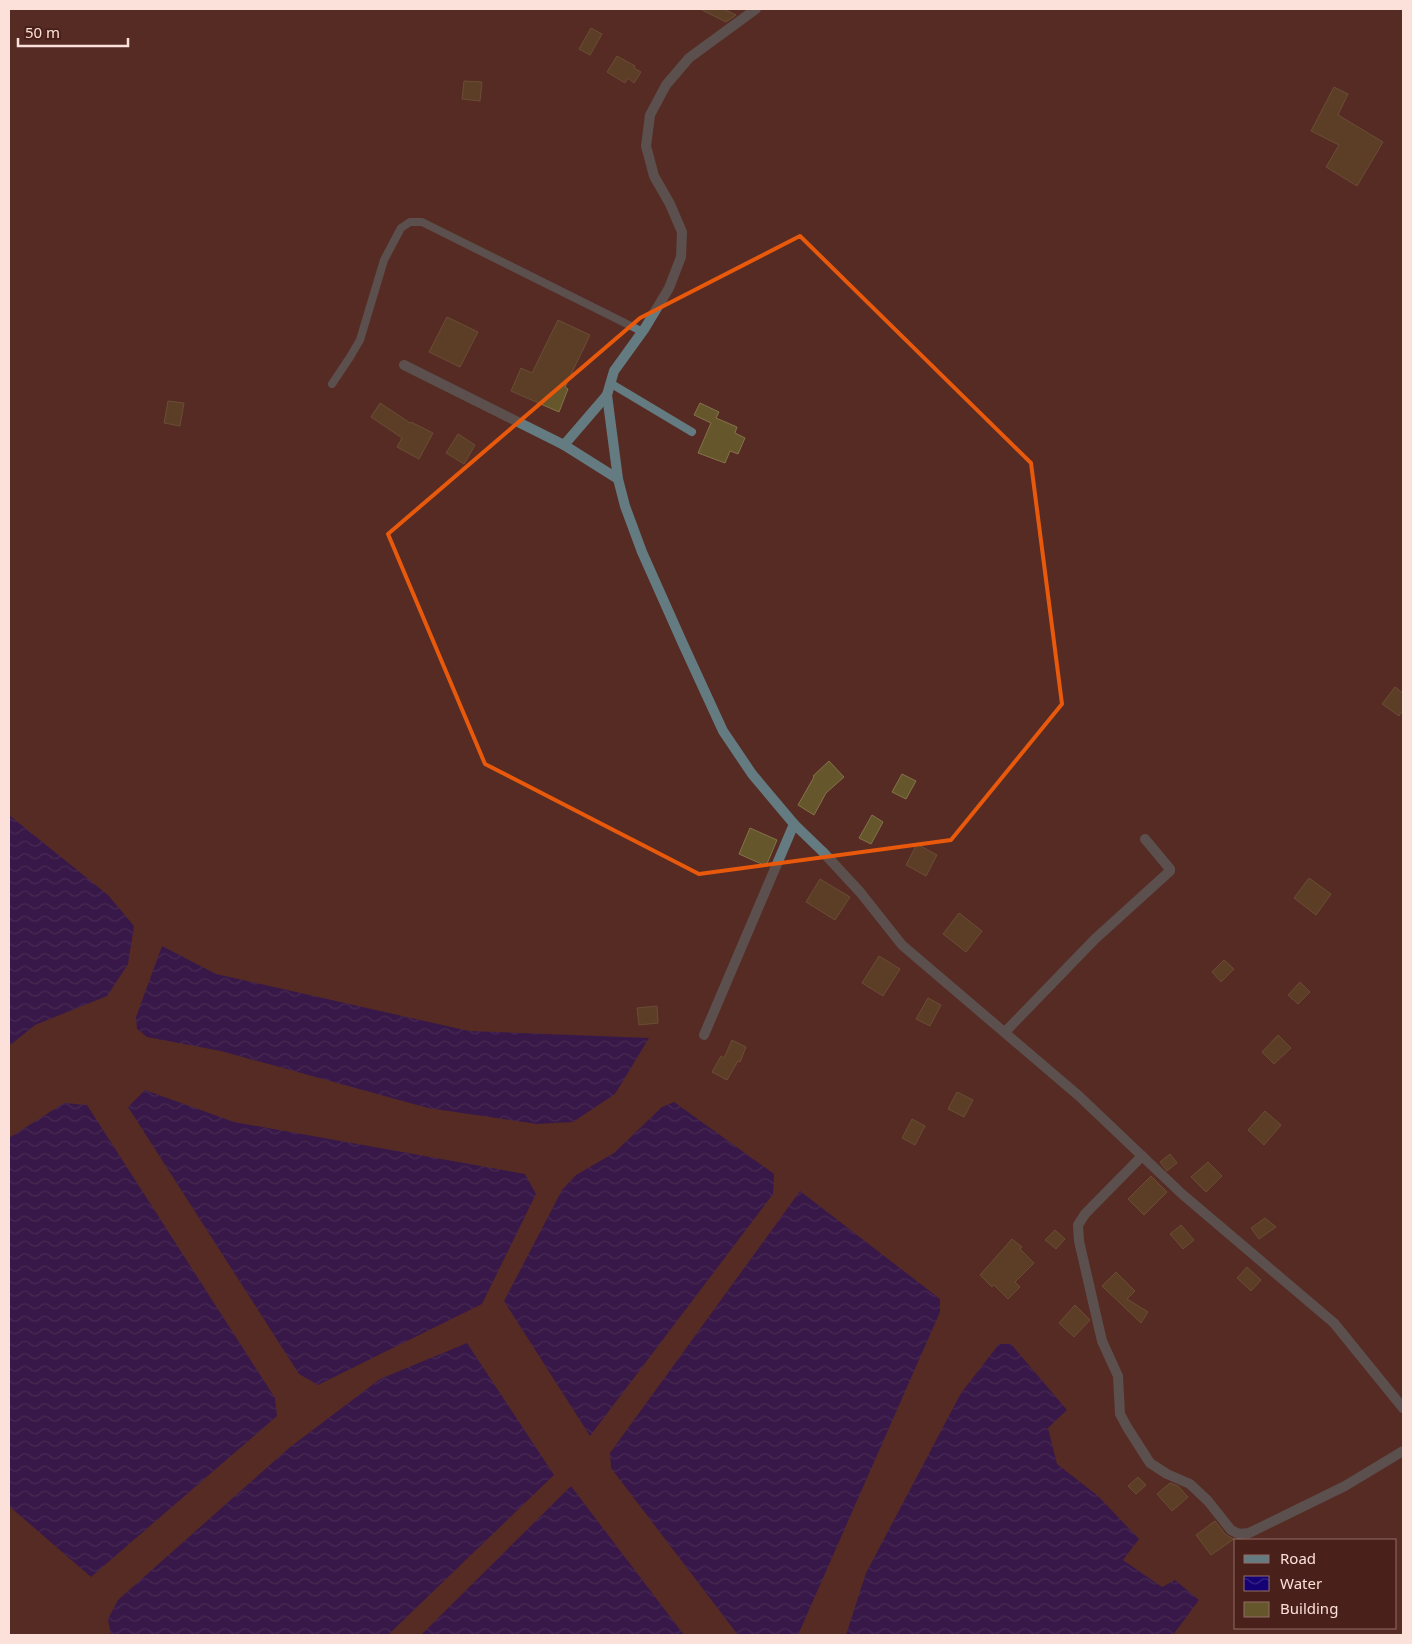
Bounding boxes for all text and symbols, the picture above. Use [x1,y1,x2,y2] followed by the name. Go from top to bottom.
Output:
[18,15,128,47] scale bar
[25,22,60,42] text: 50 m
[1234,1539,1397,1629] legend
[1280,1548,1316,1568] text: Road
[1280,1573,1322,1593] text: Water
[1280,1598,1338,1618] text: Building

